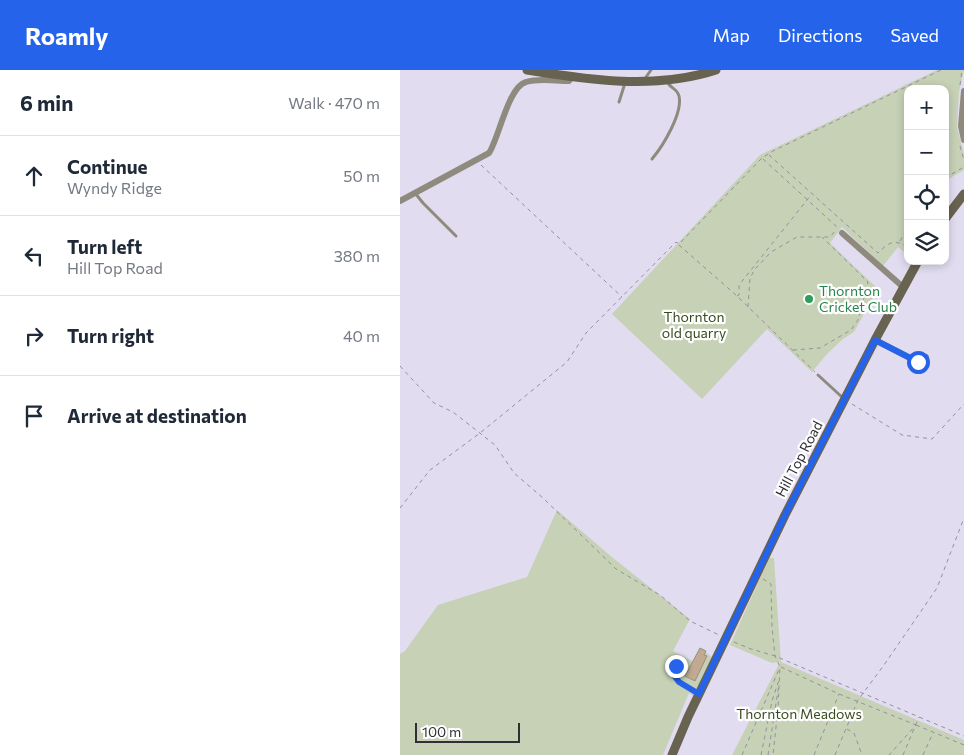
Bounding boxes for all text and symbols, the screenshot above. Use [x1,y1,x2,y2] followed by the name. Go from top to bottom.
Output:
[25,21,108,50] text: Roamly
[713,24,750,46] text: Map
[778,24,862,46] text: Directions
[890,24,939,46] text: Saved
[904,85,949,265] map controls
[904,85,949,130] button: +
[20,90,73,115] text: 6 min
[288,93,380,112] text: Walk · 470 m
[904,130,949,175] button: −
[67,155,147,178] text: Continue
[20,162,48,190] icon: ahead
[343,166,380,185] text: 50 m
[904,175,949,220] button: locate
[67,178,162,197] text: Wyndy Ridge
[904,220,949,265] button: layers
[67,235,142,258] text: Turn left
[20,242,48,270] icon: left
[334,246,380,265] text: 380 m
[67,258,163,277] text: Hill Top Road
[819,282,897,315] place label: Thornton Cricket Club
[803,293,815,305] marker: Thornton Cricket Club
[662,308,726,341] park label: Thornton old quarry
[20,322,48,350] icon: right
[67,324,154,347] text: Turn right
[343,326,380,345] text: 40 m
[907,351,930,374] route start
[20,402,48,430] icon: arrive
[67,404,247,427] text: Arrive at destination
[771,418,826,500] street label: Hill Top Road
[665,655,688,678] route end
[736,705,862,722] park label: Thornton Meadows
[415,720,520,743] scale bar
[422,723,461,740] text: 100 m

